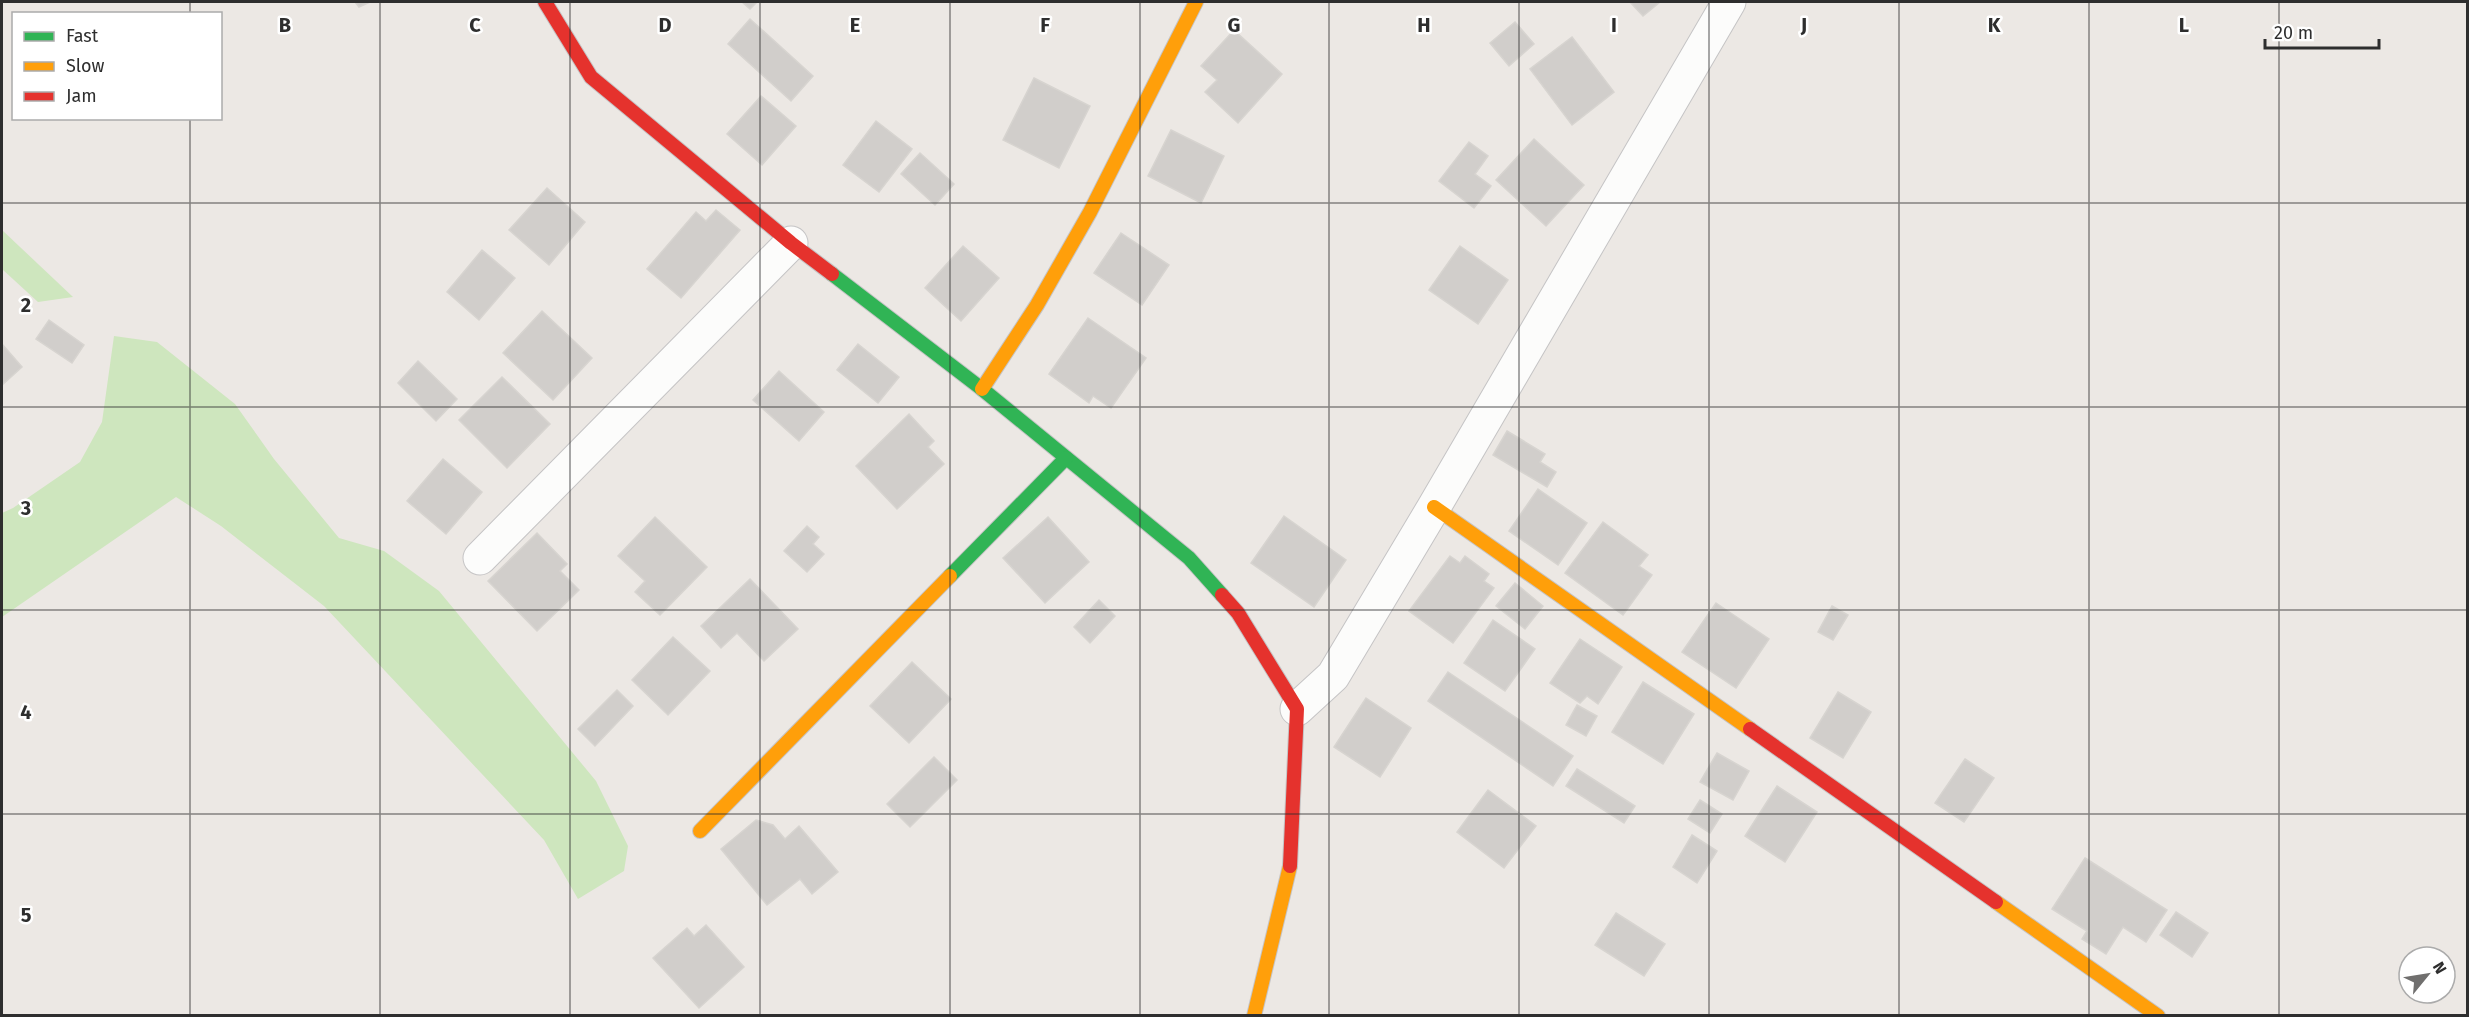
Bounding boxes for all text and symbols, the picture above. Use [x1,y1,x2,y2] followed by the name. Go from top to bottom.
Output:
[12,12,222,120] legend
[2265,12,2379,50] scale bar
[279,13,291,37] text: B
[469,13,481,37] text: C
[658,13,672,37] text: D
[850,13,860,37] text: E
[1040,13,1050,37] text: F
[1228,13,1240,37] text: G
[1417,13,1431,37] text: H
[1611,13,1617,37] text: I
[1800,13,1807,37] text: J
[1988,13,2001,37] text: K
[2179,13,2189,37] text: L
[2274,22,2313,44] text: 20 m
[66,25,99,47] text: Fast
[66,55,105,77] text: Slow
[66,85,97,107] text: Jam
[21,293,31,317] text: 2
[20,496,31,520] text: 3
[20,700,32,724] text: 4
[21,903,32,927] text: 5
[2397,945,2457,1005] north arrow
[2429,958,2450,977] text: N

